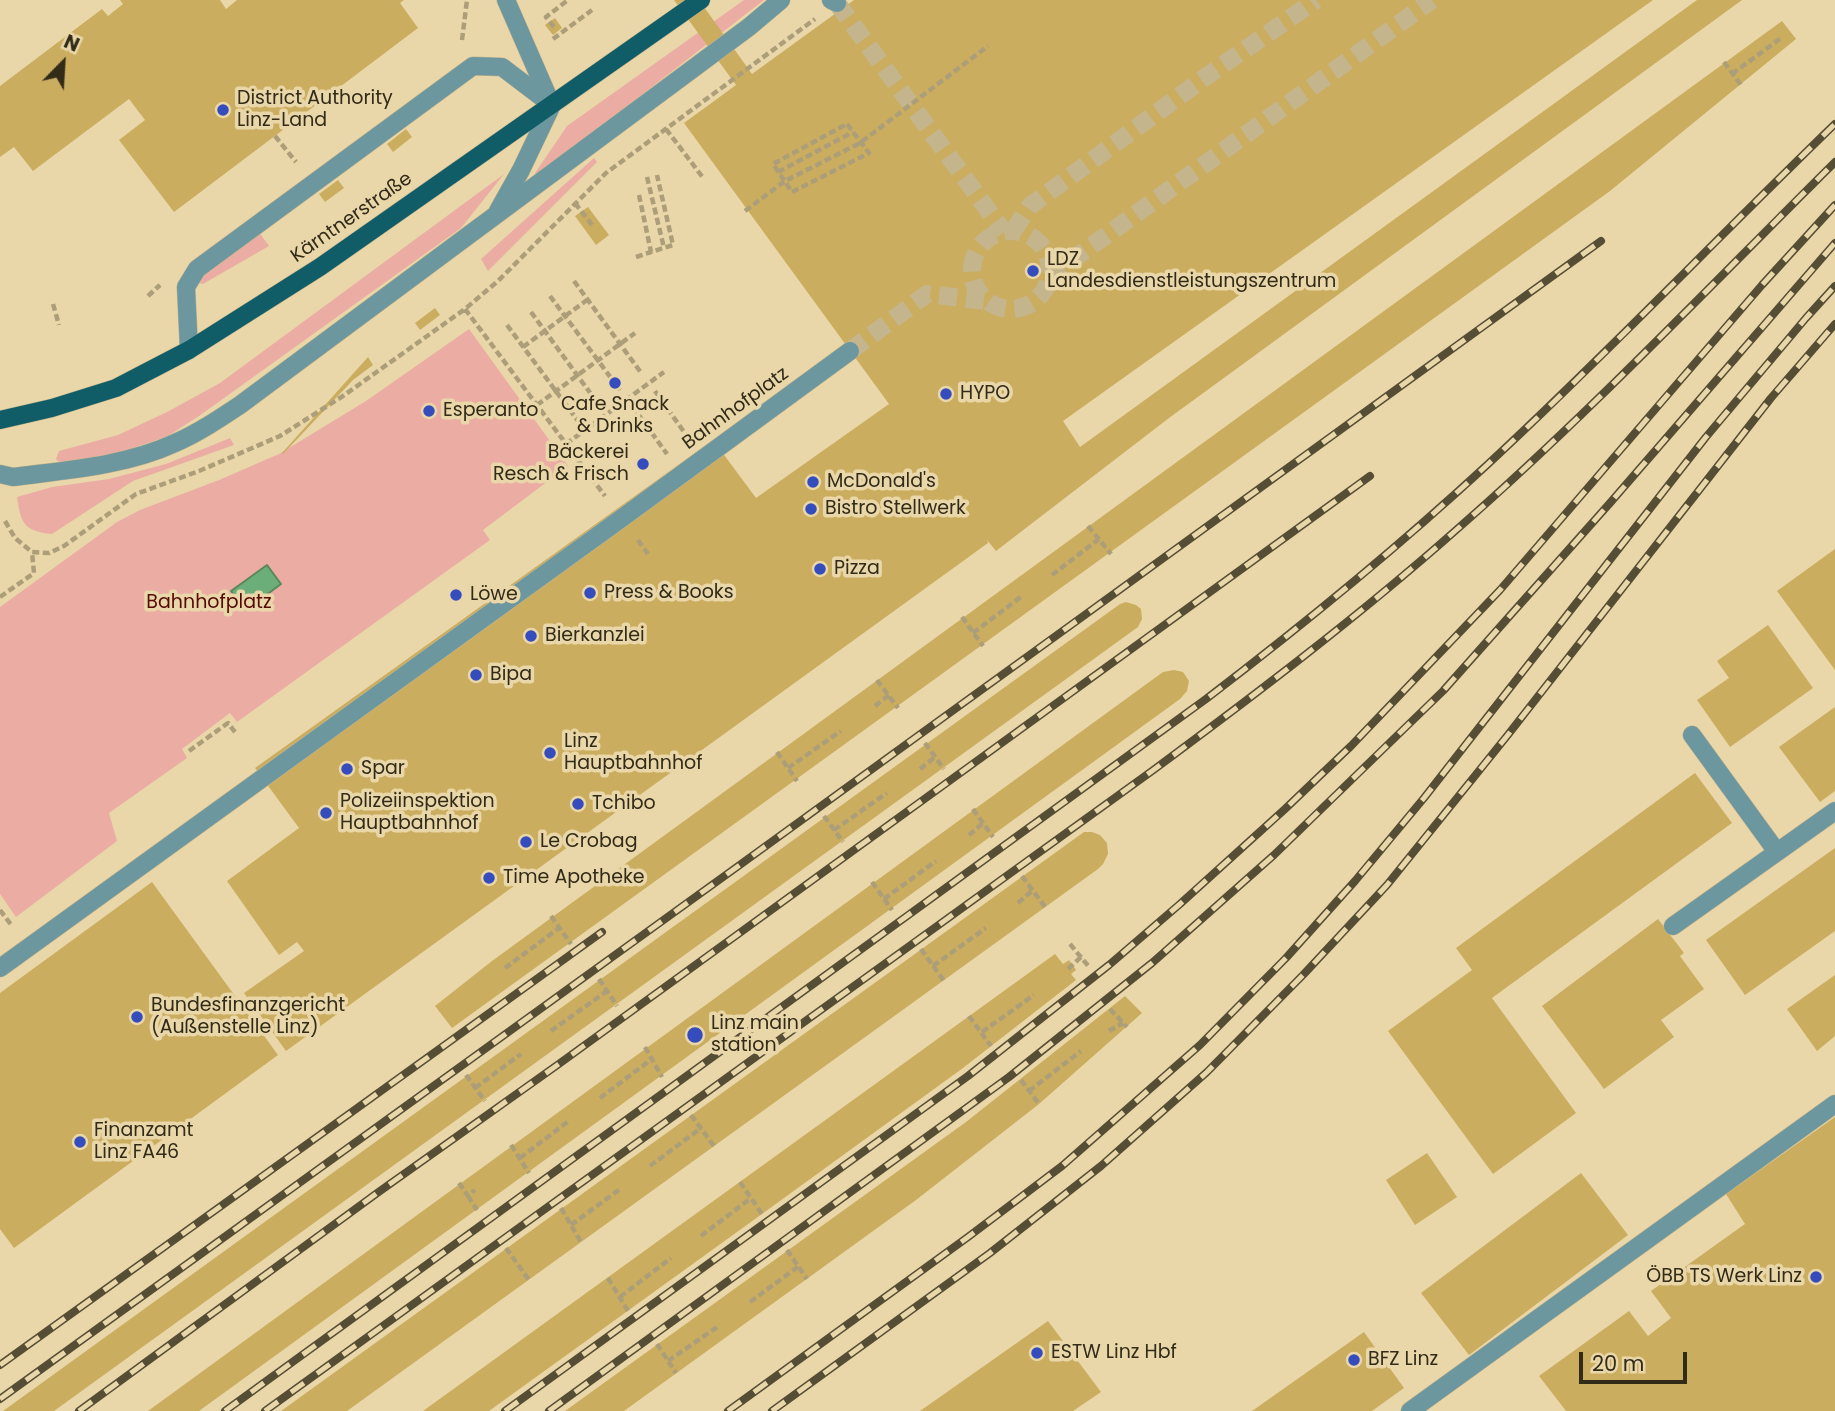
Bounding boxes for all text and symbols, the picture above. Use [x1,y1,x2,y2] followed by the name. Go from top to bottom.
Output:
[28,28,98,98] north arrow
[60,28,84,59] text: N
[237,88,393,132] place label: District Authority Linz-Land
[215,102,231,118] marker: District Authority Linz-Land
[287,168,417,268] street label: Kärntnerstraße
[1047,249,1336,293] place label: LDZ Landesdienstleistungszentrum
[1025,263,1041,279] marker: LDZ Landesdienstleistungszentrum
[679,363,793,455] street label: Bahnhofplatz
[607,375,623,391] marker: Cafe Snack & Drinks
[960,383,1010,405] place label: HYPO
[938,386,954,402] marker: HYPO
[561,394,669,438] place label: Cafe Snack & Drinks
[443,400,538,422] place label: Esperanto
[421,403,437,419] marker: Esperanto
[493,442,629,486] place label: Bäckerei Resch & Frisch
[635,456,651,472] marker: Bäckerei Resch & Frisch
[827,471,936,493] place label: McDonald's
[805,474,821,490] marker: McDonald's
[825,498,966,520] place label: Bistro Stellwerk
[803,501,819,517] marker: Bistro Stellwerk
[834,558,880,580] place label: Pizza
[812,561,828,577] marker: Pizza
[604,582,734,604] place label: Press & Books
[470,584,518,606] place label: Löwe
[582,585,598,601] marker: Press & Books
[448,587,464,603] marker: Löwe
[146,592,272,614] park label: Bahnhofplatz
[545,625,645,647] place label: Bierkanzlei
[523,628,539,644] marker: Bierkanzlei
[490,664,532,686] place label: Bipa
[468,667,484,683] marker: Bipa
[564,731,702,775] place label: Linz Hauptbahnhof
[542,745,558,761] marker: Linz Hauptbahnhof
[361,758,405,780] place label: Spar
[339,761,355,777] marker: Spar
[340,791,495,835] place label: Polizeiinspektion Hauptbahnhof
[592,793,656,815] place label: Tchibo
[570,796,586,812] marker: Tchibo
[318,805,334,821] marker: Polizeiinspektion Hauptbahnhof
[540,831,638,853] place label: Le Crobag
[518,834,534,850] marker: Le Crobag
[503,867,645,889] place label: Time Apotheke
[481,870,497,886] marker: Time Apotheke
[151,995,345,1039] place label: Bundesfinanzgericht (Außenstelle Linz)
[129,1009,145,1025] marker: Bundesfinanzgericht (Außenstelle Linz)
[711,1013,799,1057] place label: Linz main station
[685,1025,705,1045] marker: Linz main station
[94,1120,193,1164] place label: Finanzamt Linz FA46
[72,1134,88,1150] marker: Finanzamt Linz FA46
[1646,1266,1802,1288] place label: ÖBB TS Werk Linz
[1808,1269,1824,1285] marker: ÖBB TS Werk Linz
[1583,1338,1692,1382] scale bar
[1051,1342,1177,1364] place label: ESTW Linz Hbf
[1029,1345,1045,1361] marker: ESTW Linz Hbf
[1368,1349,1438,1371] place label: BFZ Linz
[1592,1349,1645,1378] text: 20 m
[1346,1352,1362,1368] marker: BFZ Linz

